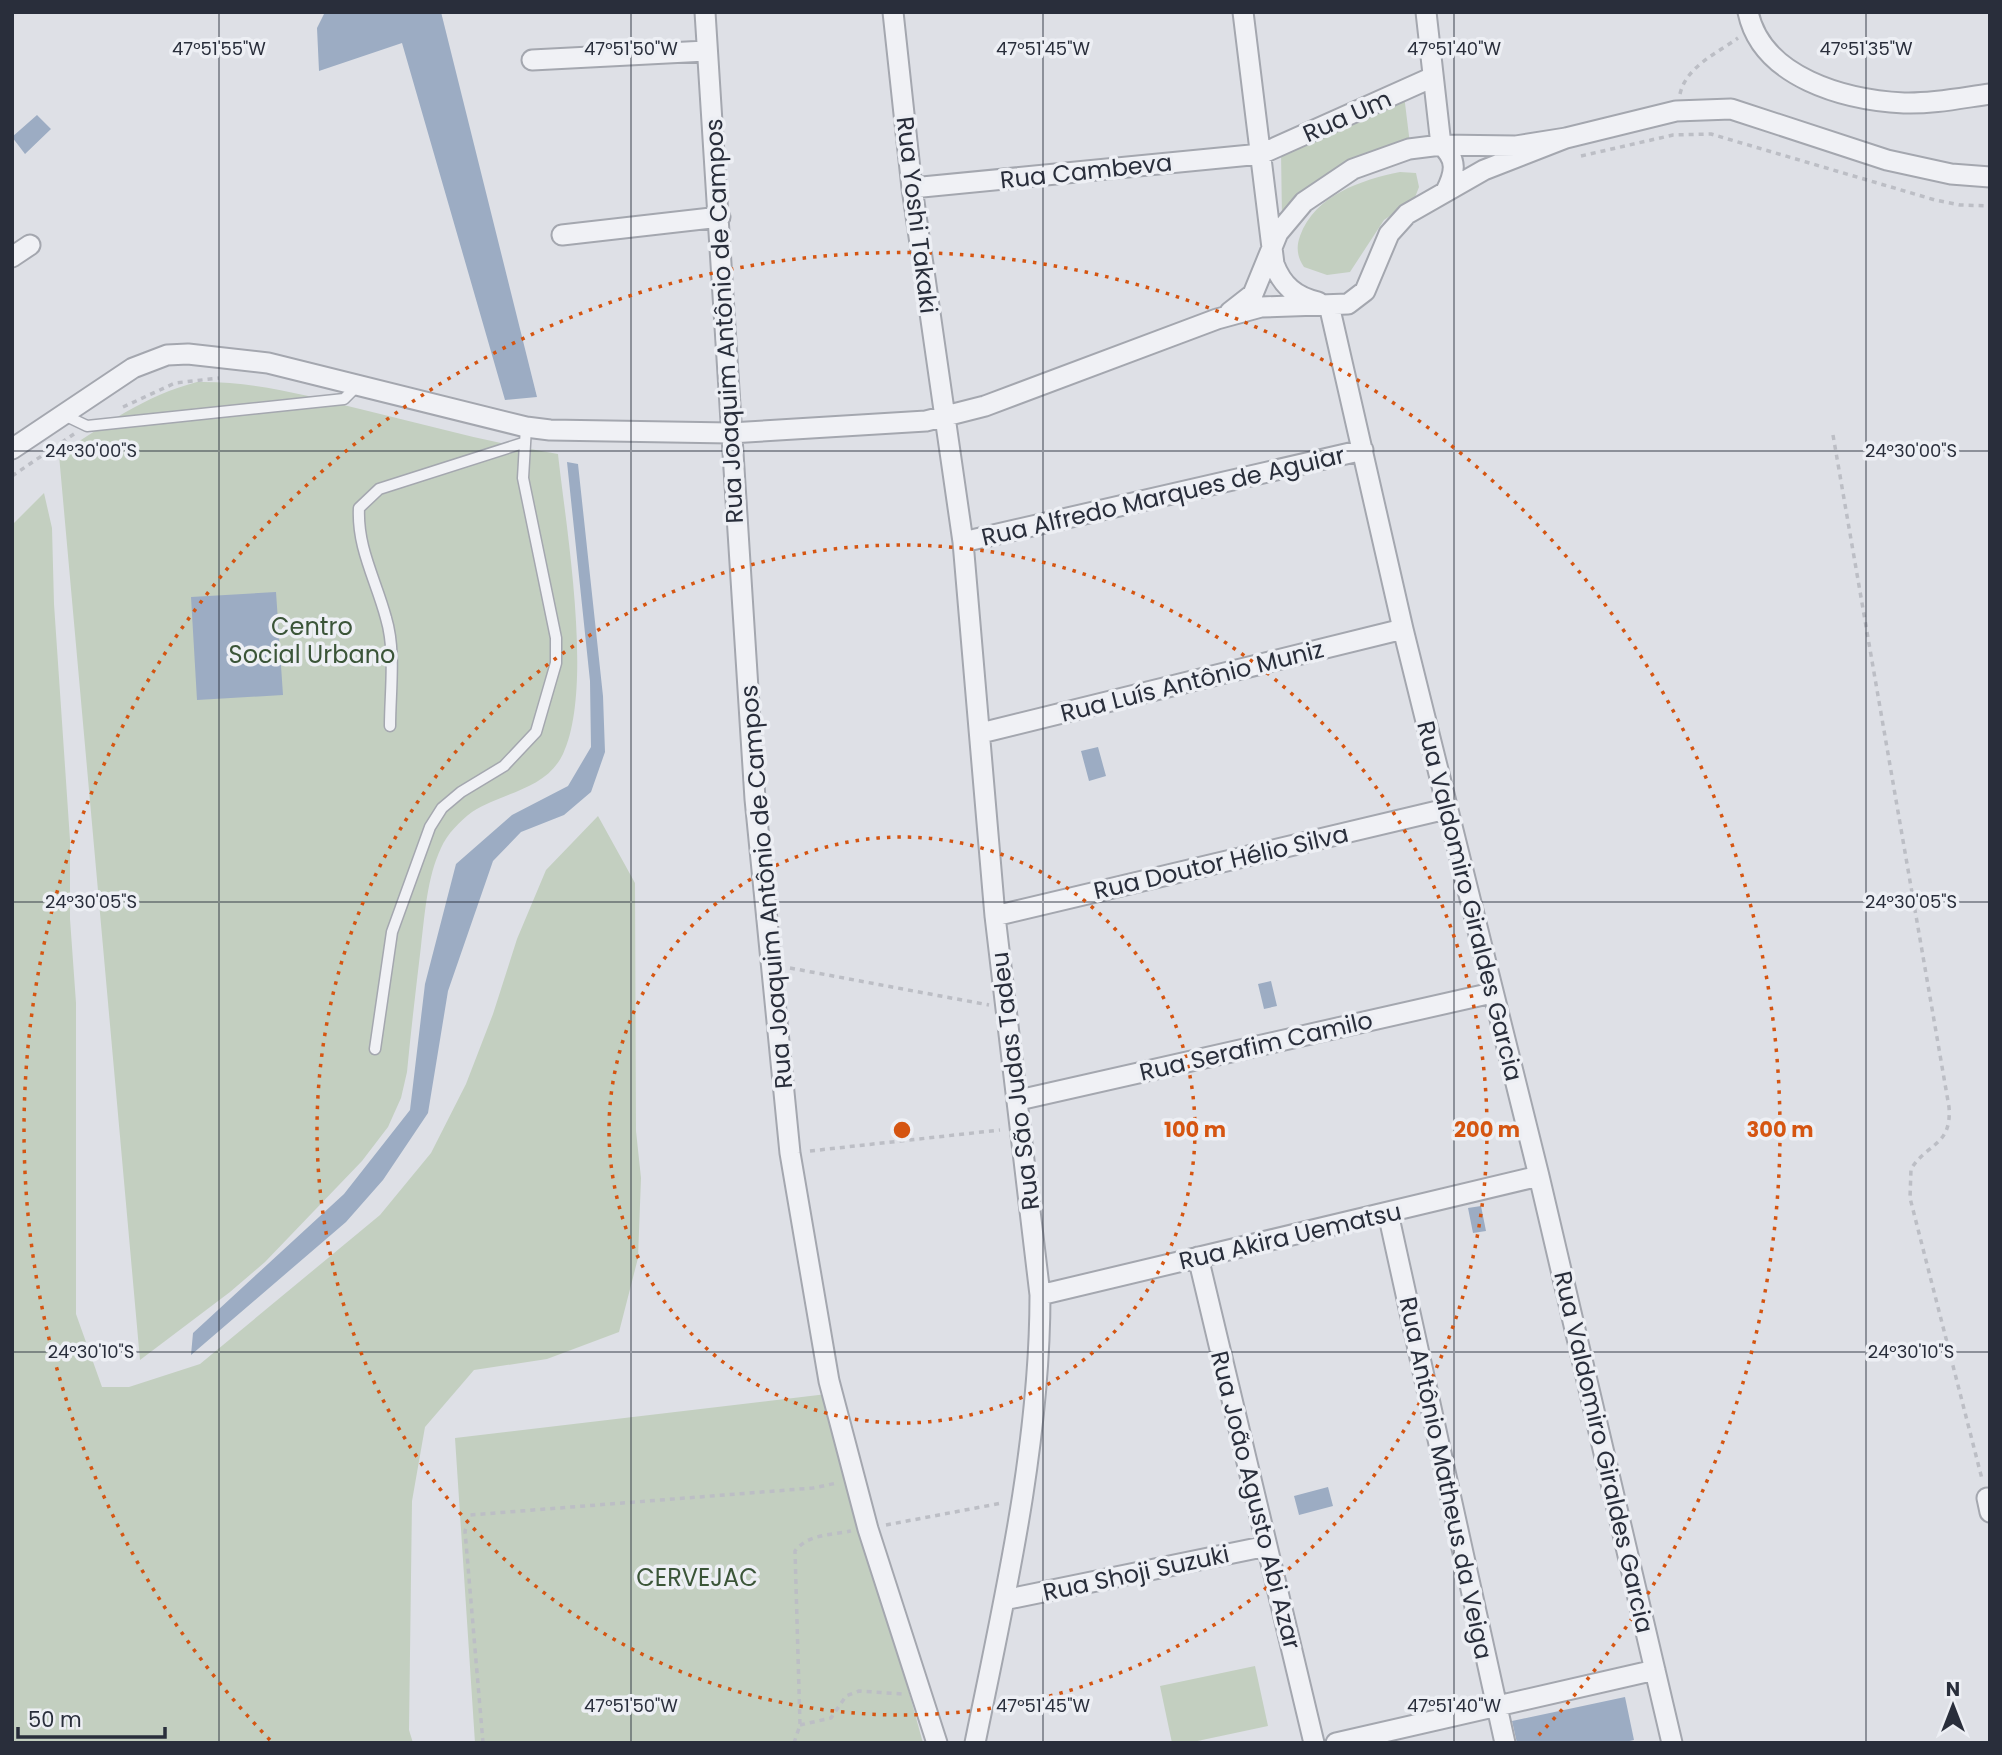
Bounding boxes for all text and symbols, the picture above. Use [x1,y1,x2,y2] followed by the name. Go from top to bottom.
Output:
[172,36,266,61] text: 47°51'55"W
[584,36,678,61] text: 47°51'50"W
[996,36,1090,61] text: 47°51'45"W
[1407,36,1501,61] text: 47°51'40"W
[1819,36,1913,61] text: 47°51'35"W
[1298,82,1396,150] street label: Rua Um
[889,115,945,315] street label: Rua Yoshi Takaki
[697,118,751,524] street label: Rua Joaquim Antônio de Campos
[998,146,1174,196] street label: Rua Cambeva
[45,438,137,463] text: 24°30'00"S
[978,438,1348,554] street label: Rua Alfredo Marques de Aguiar
[1865,438,1957,463] text: 24°30'00"S
[229,610,395,671] park label: Centro Social Urbano
[1057,632,1327,730] street label: Rua Luís Antônio Muniz
[732,684,800,1090] street label: Rua Joaquim Antônio de Campos
[1409,717,1531,1085] street label: Rua Valdomiro Giraldes Garcia
[1090,817,1352,907] street label: Rua Doutor Hélio Silva
[45,889,137,914] text: 24°30'05"S
[1865,889,1957,914] text: 24°30'05"S
[983,950,1047,1212] street label: Rua São Judas Tadeu
[1136,1003,1376,1089] street label: Rua Serafim Camilo
[1164,1115,1226,1144] text: 100 m
[1454,1115,1520,1144] text: 200 m
[1747,1115,1813,1144] text: 300 m
[890,1118,914,1142] centre of rings
[1176,1194,1404,1278] street label: Rua Akira Uematsu
[1546,1268,1662,1636] street label: Rua Valdomiro Giraldes Garcia
[1391,1294,1501,1662] street label: Rua Antônio Matheus da Veiga
[48,1339,134,1364] text: 24°30'10"S
[1868,1339,1954,1364] text: 24°30'10"S
[1203,1347,1309,1653] street label: Rua João Agusto Abi Azar
[1040,1537,1232,1609] street label: Rua Shoji Suzuki
[636,1561,758,1594] park label: CERVEJAC
[1918,1671,1988,1741] north arrow
[1946,1676,1960,1703] text: N
[584,1693,678,1718] text: 47°51'50"W
[996,1693,1090,1718] text: 47°51'45"W
[1407,1693,1501,1718] text: 47°51'40"W
[18,1696,164,1740] scale bar
[28,1705,82,1734] text: 50 m

